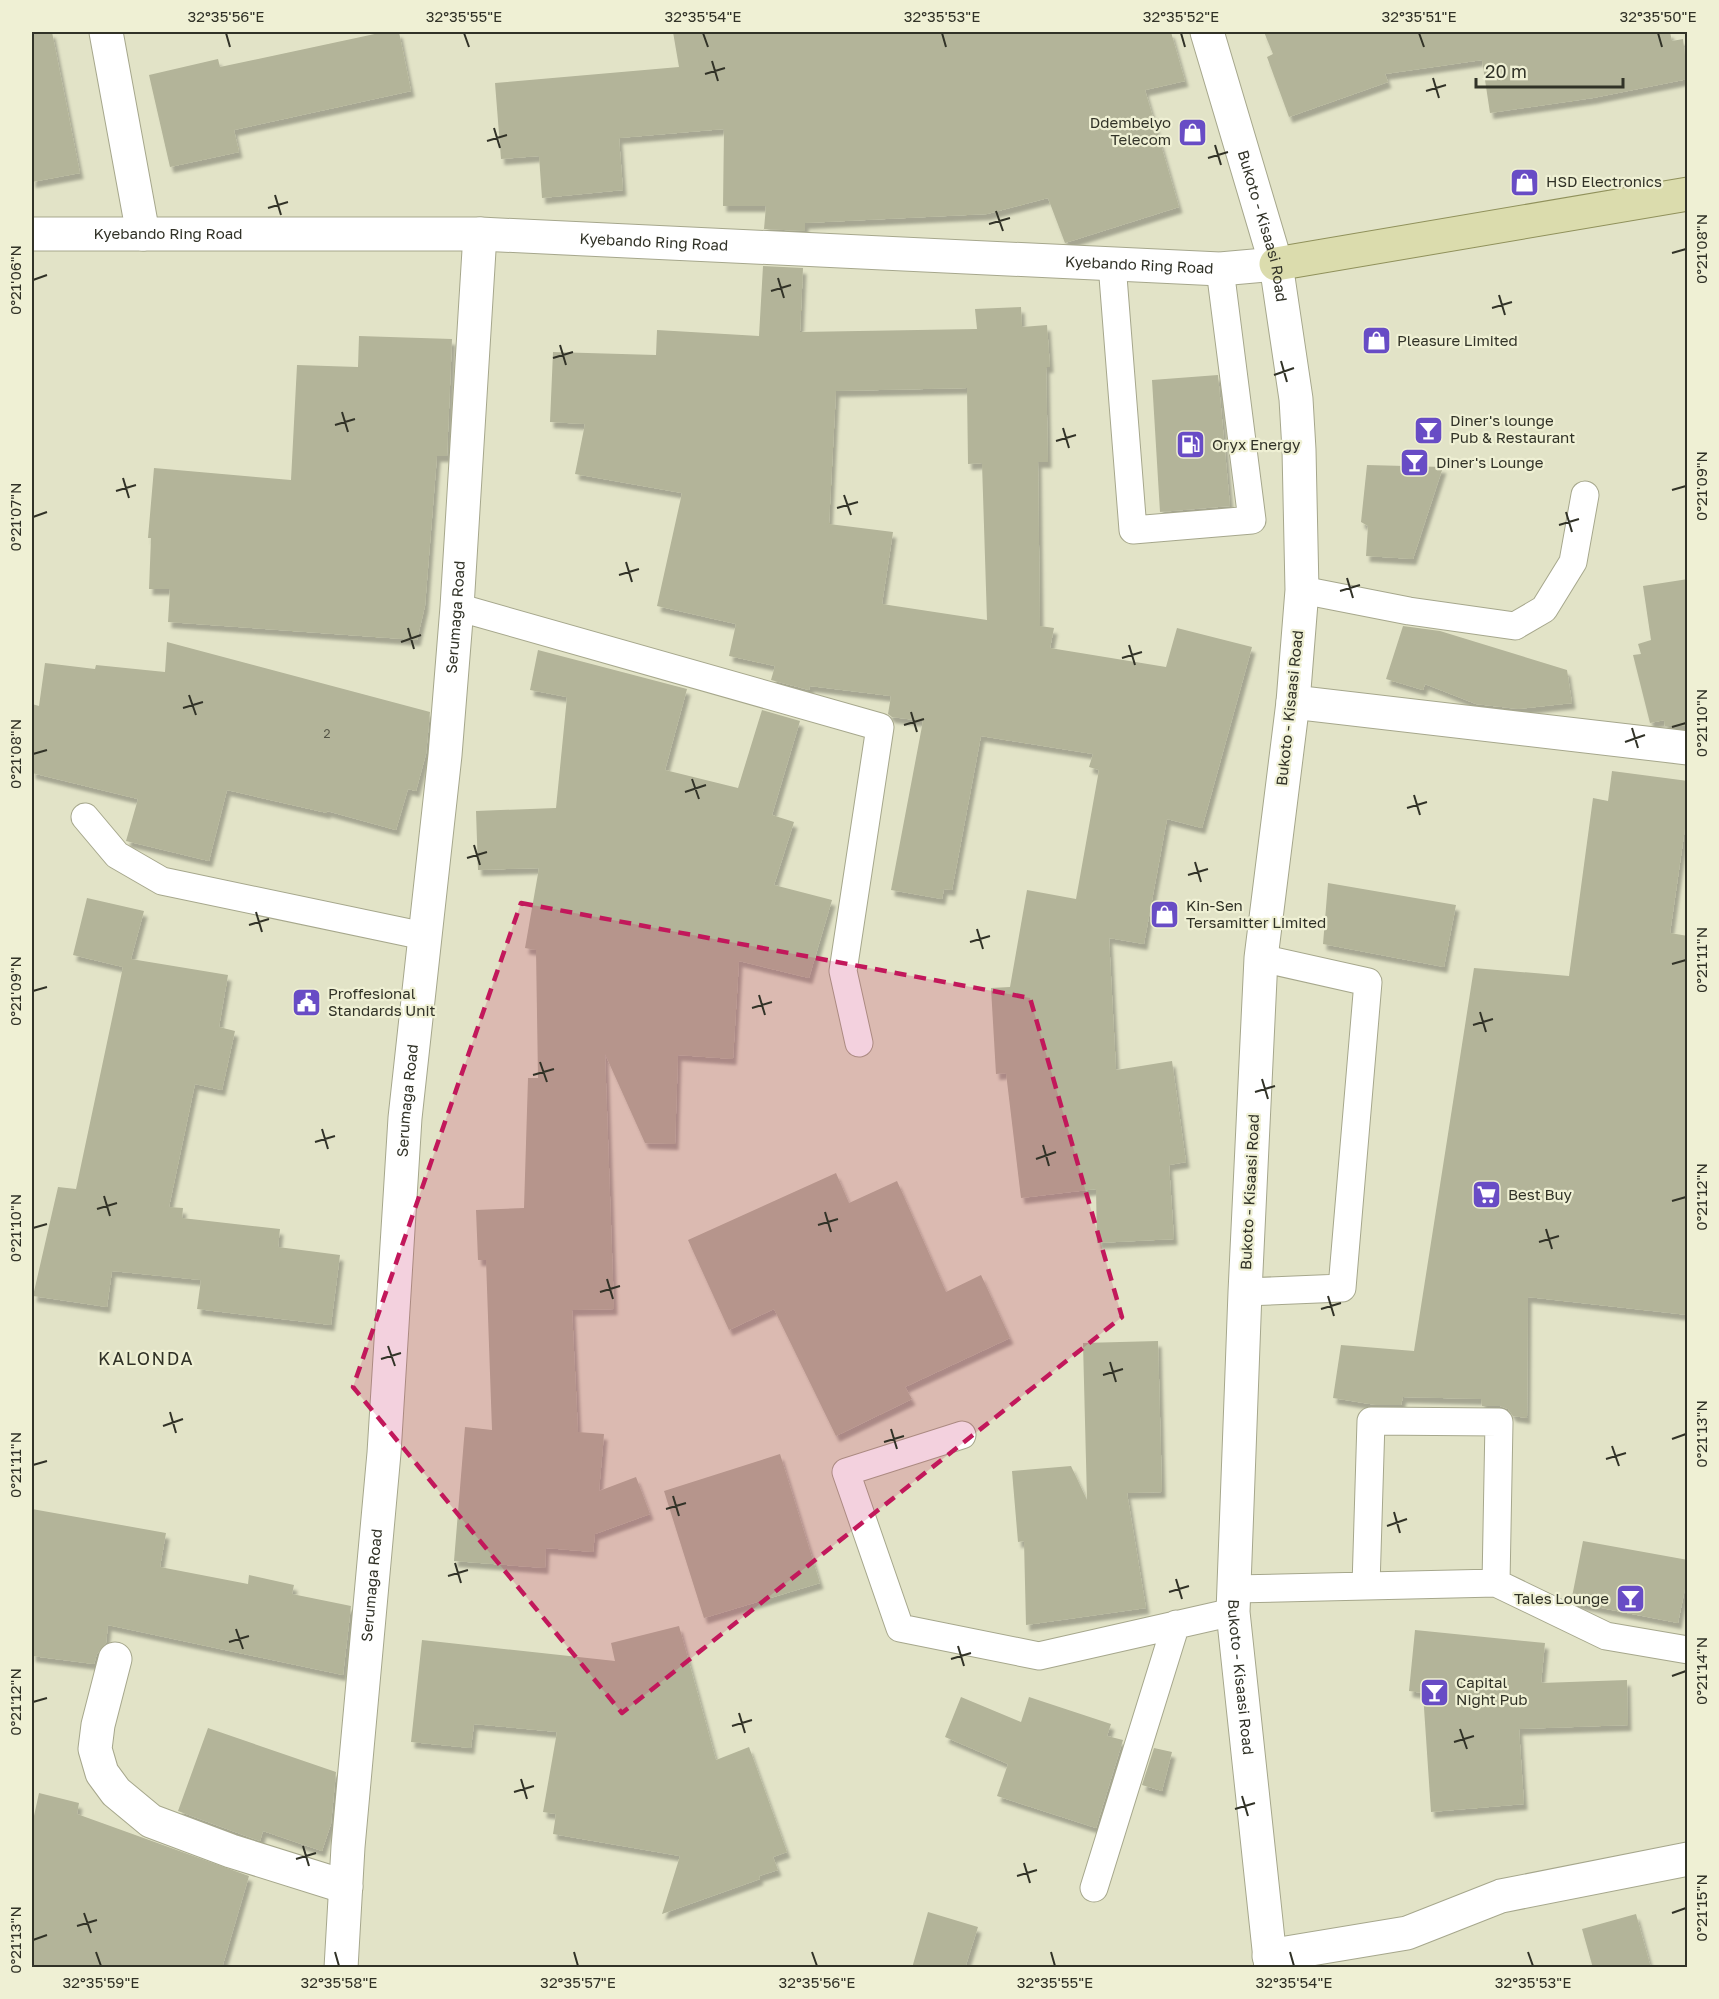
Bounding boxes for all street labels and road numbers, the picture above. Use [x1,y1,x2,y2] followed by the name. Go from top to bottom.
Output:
[1235,148,1291,303] street label: Bukoto - Kisaasi Road
[94,224,242,242] street label: Kyebando Ring Road
[579,229,729,254] street label: Kyebando Ring Road
[1065,252,1214,277] street label: Kyebando Ring Road
[442,560,468,674] street label: Serumaga Road
[1272,629,1306,787] street label: Bukoto - Kisaasi Road
[393,1043,421,1158] street label: Serumaga Road
[1236,1113,1262,1270] street label: Bukoto - Kisaasi Road
[357,1528,385,1642] street label: Serumaga Road
[1225,1599,1258,1756] street label: Bukoto - Kisaasi Road

